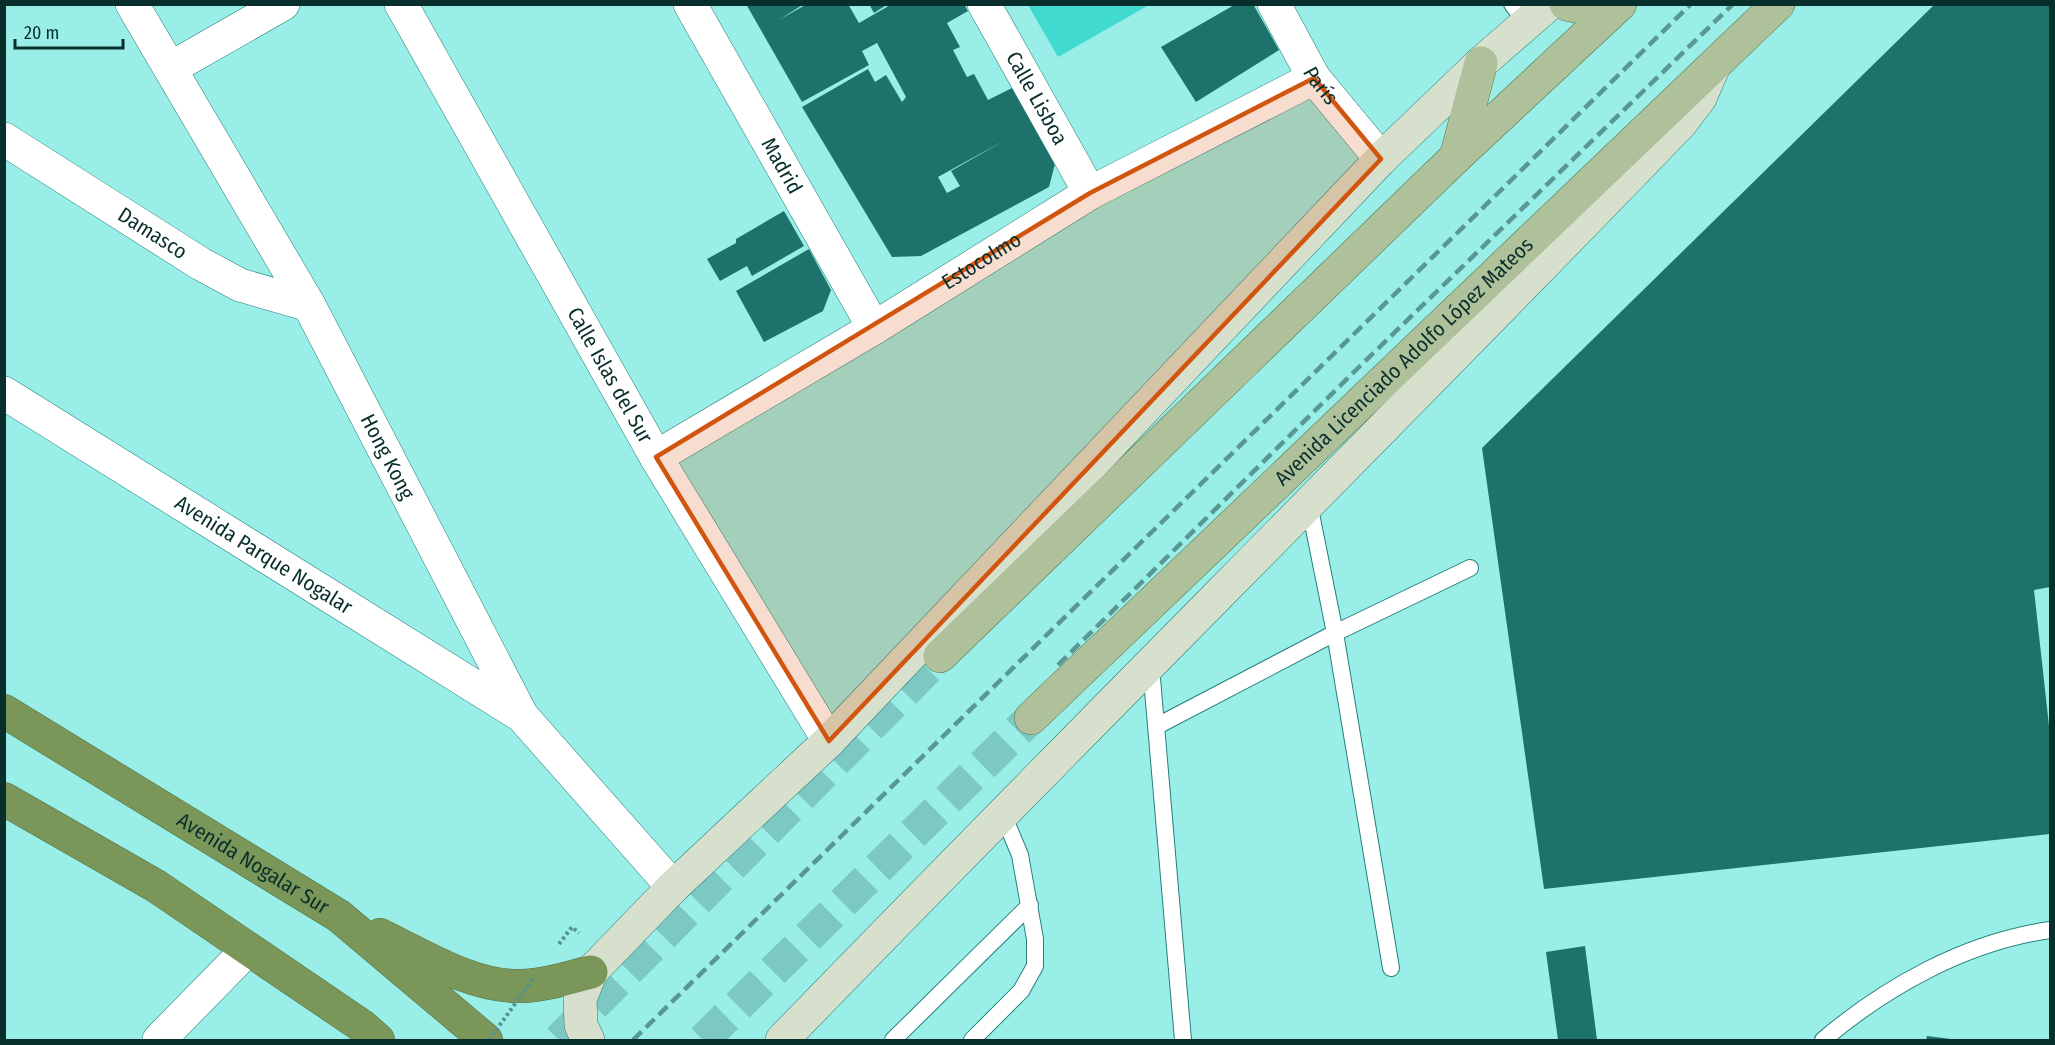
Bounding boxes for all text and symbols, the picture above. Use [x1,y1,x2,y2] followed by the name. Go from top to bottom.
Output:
[15,12,123,50] scale bar
[24,22,59,44] text: 20 m
[1000,47,1073,149] street label: Calle Lisboa
[1297,62,1344,110] street label: París
[756,133,808,198] street label: Madrid
[113,202,192,265] street label: Damasco
[937,226,1026,295] street label: Estocolmo
[1269,232,1539,491] street label: Avenida Licenciado Adolfo López Mateos
[561,303,659,448] street label: Calle Islas del Sur
[355,410,420,504] street label: Hong Kong
[170,490,358,620] street label: Avenida Parque Nogalar
[172,807,334,920] street label: Avenida Nogalar Sur

